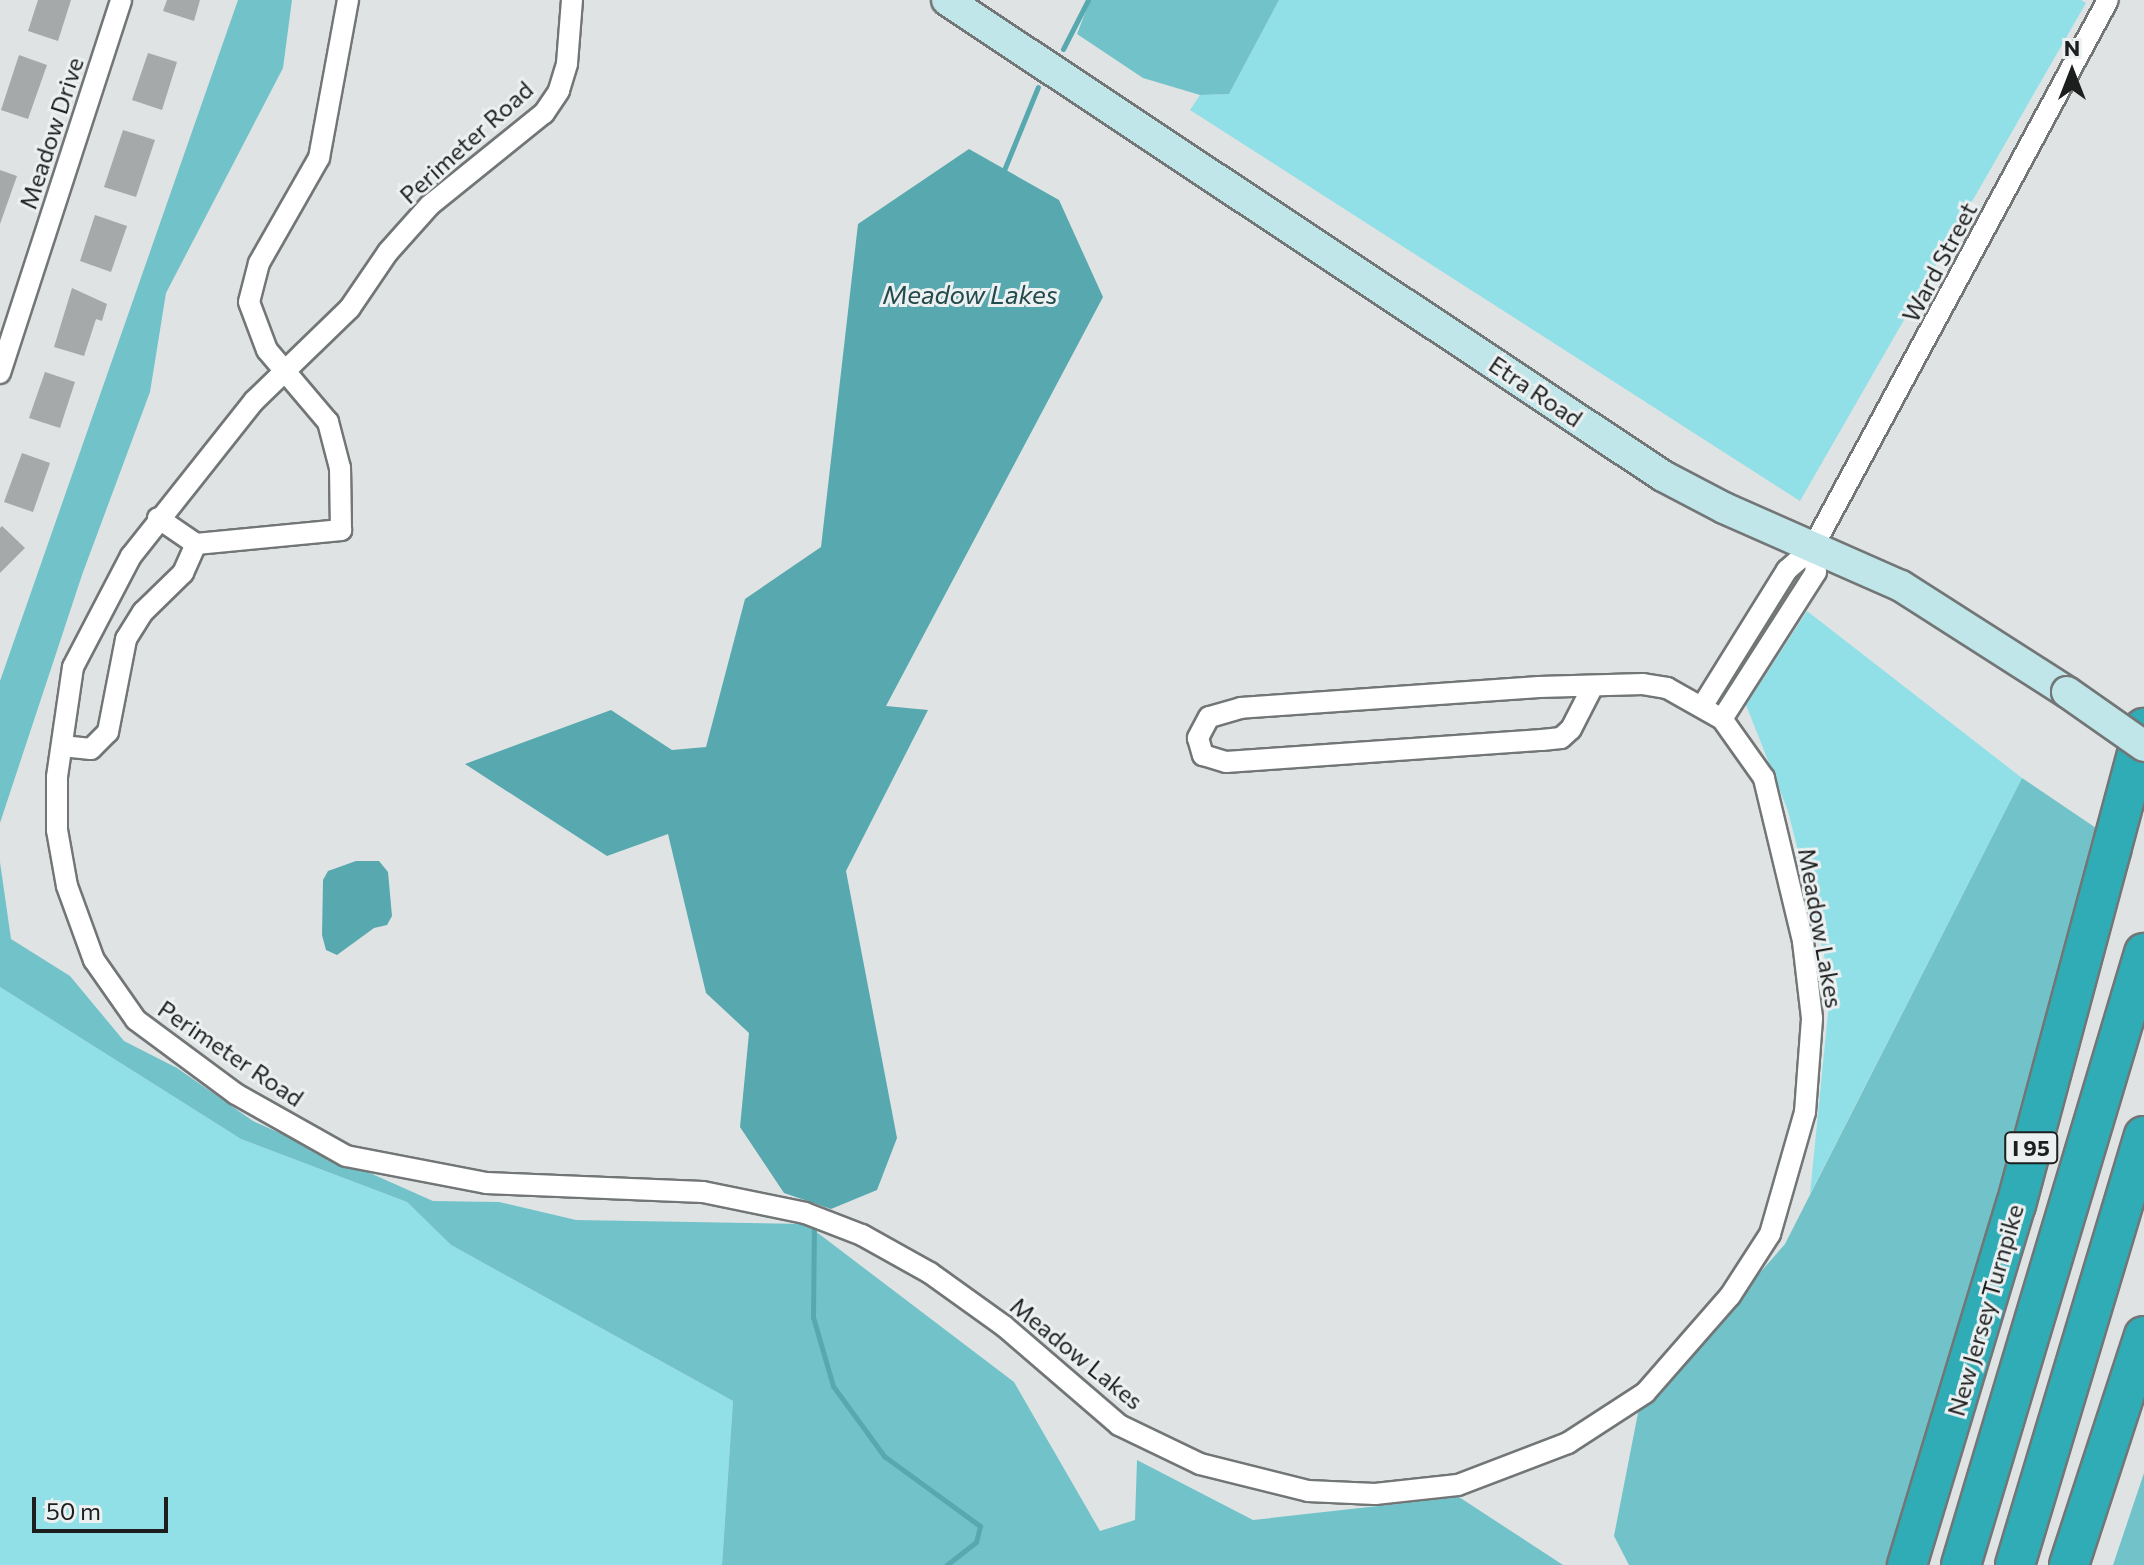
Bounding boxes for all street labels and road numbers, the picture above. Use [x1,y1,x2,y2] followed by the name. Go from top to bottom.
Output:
[13,54,89,212] street label: Meadow Drive
[394,75,538,209] street label: Perimeter Road
[1895,197,1983,327] street label: Ward Street
[1484,349,1588,433] street label: Etra Road
[1793,846,1849,1010] street label: Meadow Lakes
[153,994,309,1112] street label: Perimeter Road
[2003,1130,2059,1166] road number: I 95
[1941,1201,2029,1419] street label: New Jersey Turnpike
[1005,1291,1149,1415] street label: Meadow Lakes

